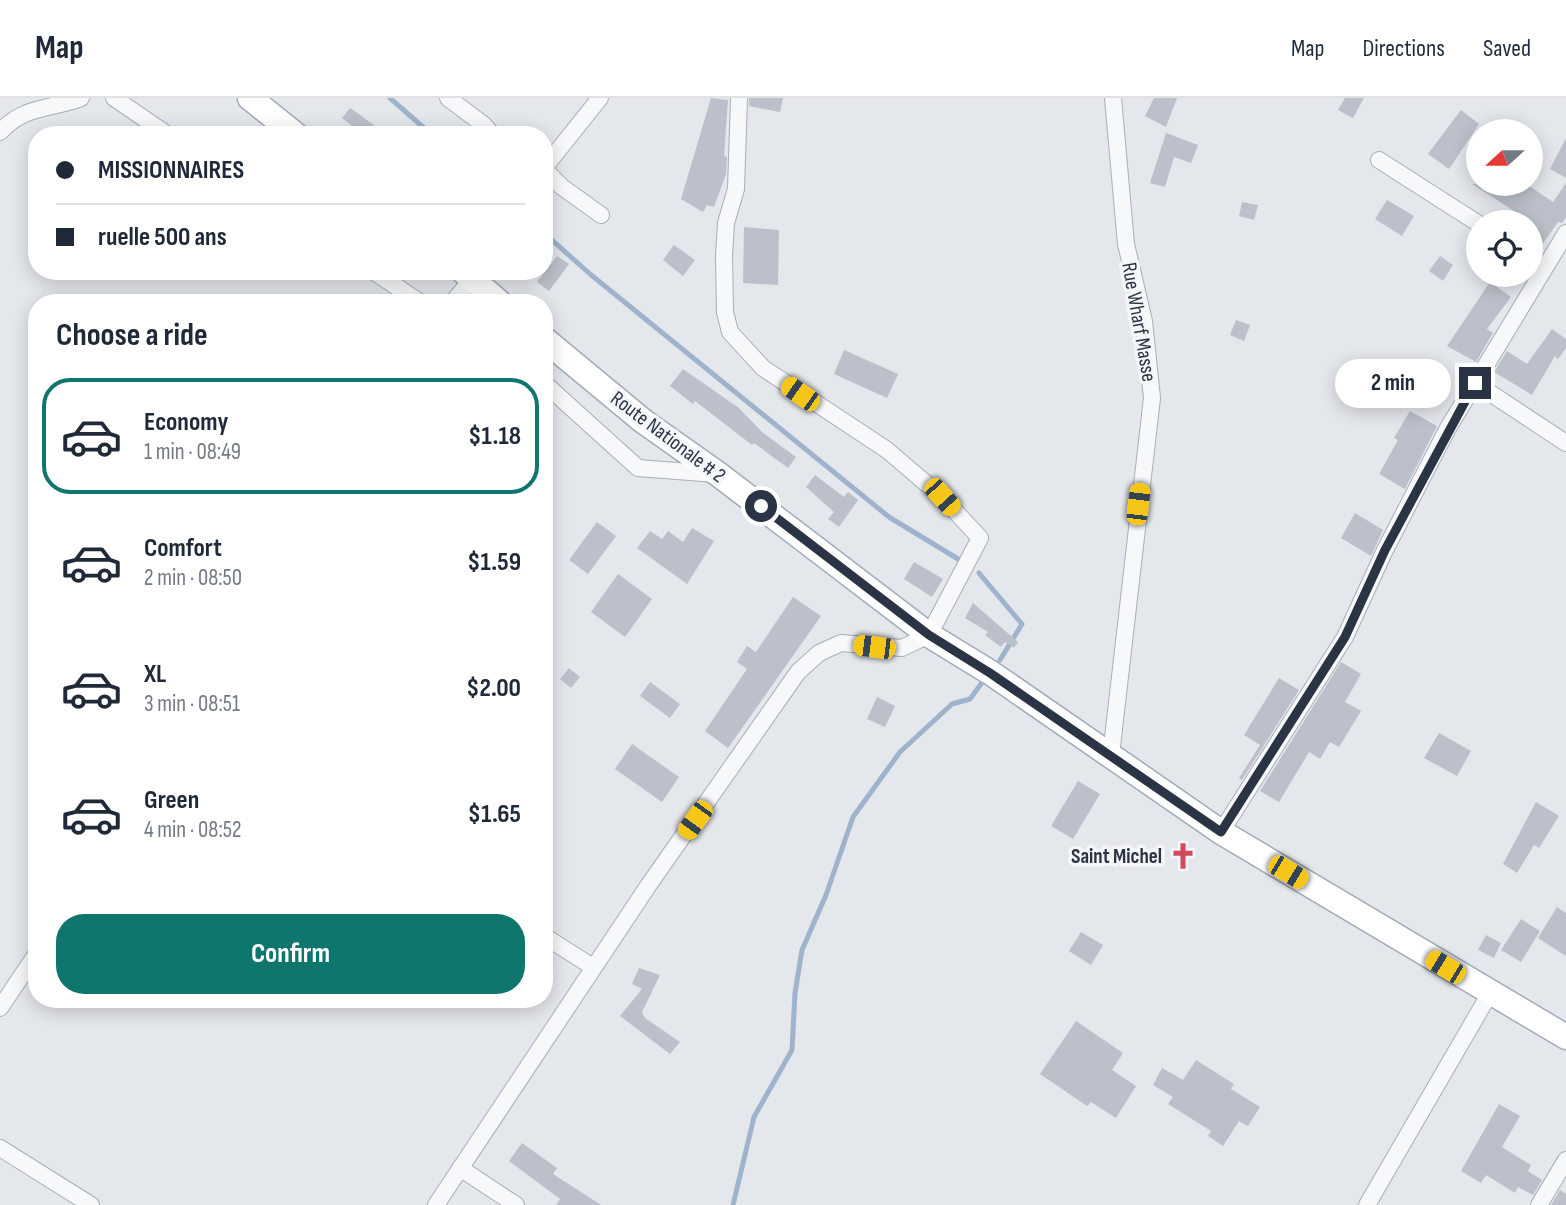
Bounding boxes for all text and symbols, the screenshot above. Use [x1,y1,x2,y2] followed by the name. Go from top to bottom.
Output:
[35,28,84,68] text: Map
[1291,34,1324,63] text: Map
[1362,34,1445,63] text: Directions
[1483,34,1531,63] text: Saved
[1466,119,1544,196] north arrow
[1466,119,1543,287] map controls
[98,155,244,186] text: MISSIONNAIRES
[1466,210,1543,287] button: locate
[98,222,227,253] text: ruelle 500 ans
[1116,260,1162,384] street label: Rue Wharf Masse
[56,316,208,355] text: Choose a ride
[1335,358,1450,408] callout: 2 min
[1459,367,1491,399] route end
[1371,369,1415,397] text: 2 min
[777,373,824,415] car
[606,386,730,488] street label: Route Nationale # 2
[60,405,123,468] icon: car
[144,407,228,438] text: Economy
[468,421,521,452] text: $1.18
[144,438,241,466] text: 1 min · 08:49
[921,474,964,520] car
[1126,482,1151,526] car
[745,490,777,522] route start
[60,531,123,594] icon: car
[144,533,222,564] text: Comfort
[467,547,521,578] text: $1.59
[144,564,242,592] text: 2 min · 08:50
[852,634,897,660] car
[60,657,123,720] icon: car
[144,659,166,690] text: XL
[466,673,521,704] text: $2.00
[144,690,240,718] text: 3 min · 08:51
[60,783,123,846] icon: car
[144,785,199,816] text: Green
[675,797,716,843] car
[468,799,521,830] text: $1.65
[144,816,241,844] text: 4 min · 08:52
[1168,841,1198,871] church icon: Saint Michel
[1071,844,1162,869] place label: Saint Michel
[1265,852,1312,892] car
[56,914,525,994] button: Confirm
[1422,947,1469,987] car

